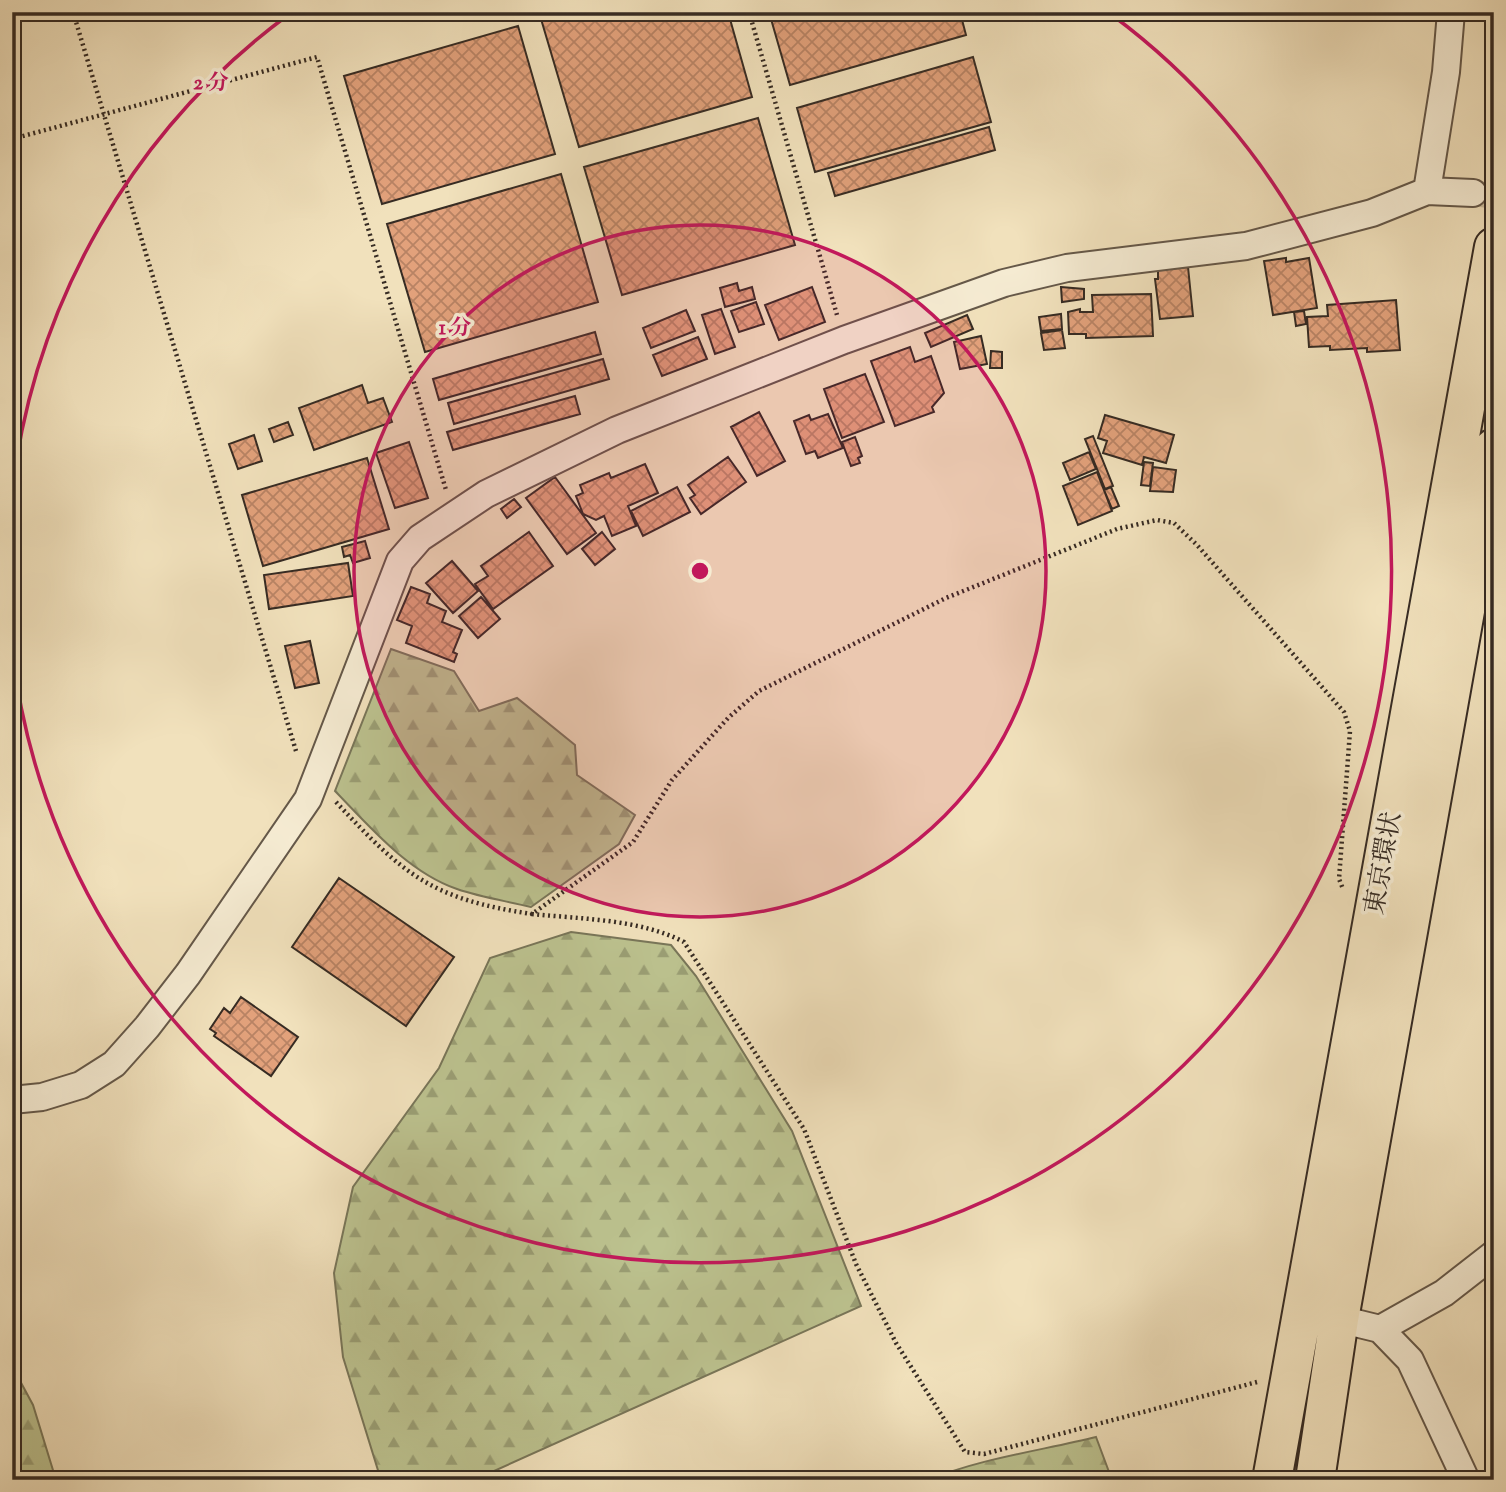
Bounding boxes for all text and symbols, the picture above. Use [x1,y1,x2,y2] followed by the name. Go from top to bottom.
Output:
[193,69,229,99] text: 2 分
[439,314,471,344] text: 1 分
[688,559,712,583] centre of rings
[1357,809,1412,918] street label: 東京環状

